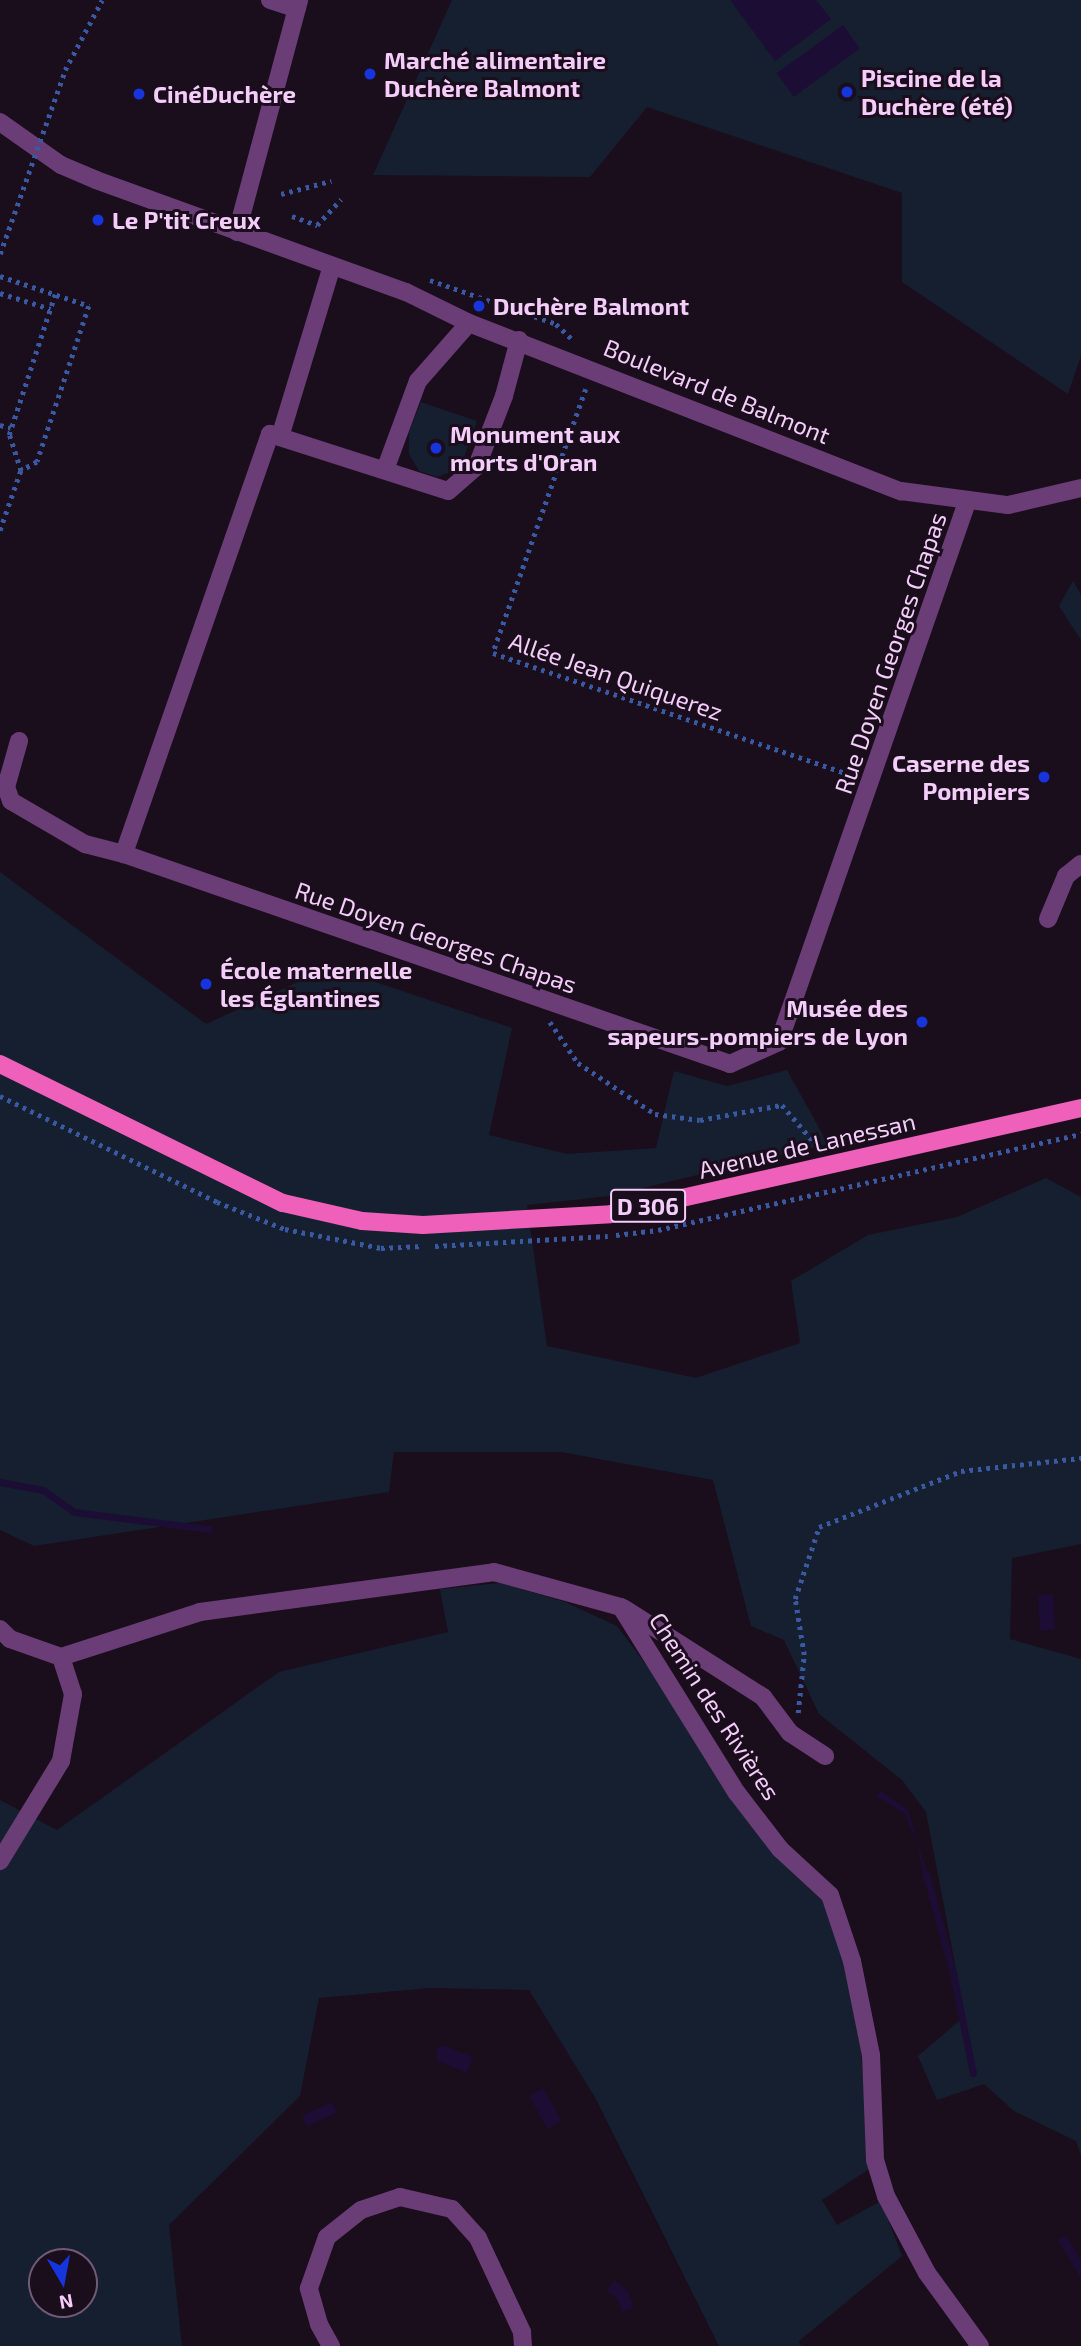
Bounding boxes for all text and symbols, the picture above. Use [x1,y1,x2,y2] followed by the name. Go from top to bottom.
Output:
[384,46,606,102] place label: Marché alimentaire Duchère Balmont
[861,64,1013,120] place label: Piscine de la Duchère (été)
[362,66,378,82] marker: Marché alimentaire Duchère Balmont
[153,80,296,108] place label: CinéDuchère
[839,84,855,100] marker: Piscine de la Duchère (été)
[131,86,147,102] marker: CinéDuchère
[112,206,260,234] place label: Le P'tit Creux
[90,212,106,228] marker: Le P'tit Creux
[493,292,689,320] place label: Duchère Balmont
[471,298,487,314] marker: Duchère Balmont
[600,332,834,450] street label: Boulevard de Balmont
[450,420,620,476] place label: Monument aux morts d'Oran
[428,440,444,456] marker: Monument aux morts d'Oran
[828,508,952,798] street label: Rue Doyen Georges Chapas
[505,626,727,726] street label: Allée Jean Quiquerez
[892,749,1030,805] place label: Caserne des Pompiers
[1036,769,1052,785] marker: Caserne des Pompiers
[291,875,581,999] street label: Rue Doyen Georges Chapas
[220,956,412,1012] place label: École maternelle les Églantines
[198,976,214,992] marker: École maternelle les Églantines
[608,994,908,1050] place label: Musée des sapeurs-pompiers de Lyon
[914,1014,930,1030] marker: Musée des sapeurs-pompiers de Lyon
[696,1106,918,1184] street label: Avenue de Lanessan
[610,1186,686,1226] road number: D 306
[644,1607,786,1805] street label: Chemin des Rivières
[28,2248,98,2318] north arrow
[58,2290,75,2315] text: N

